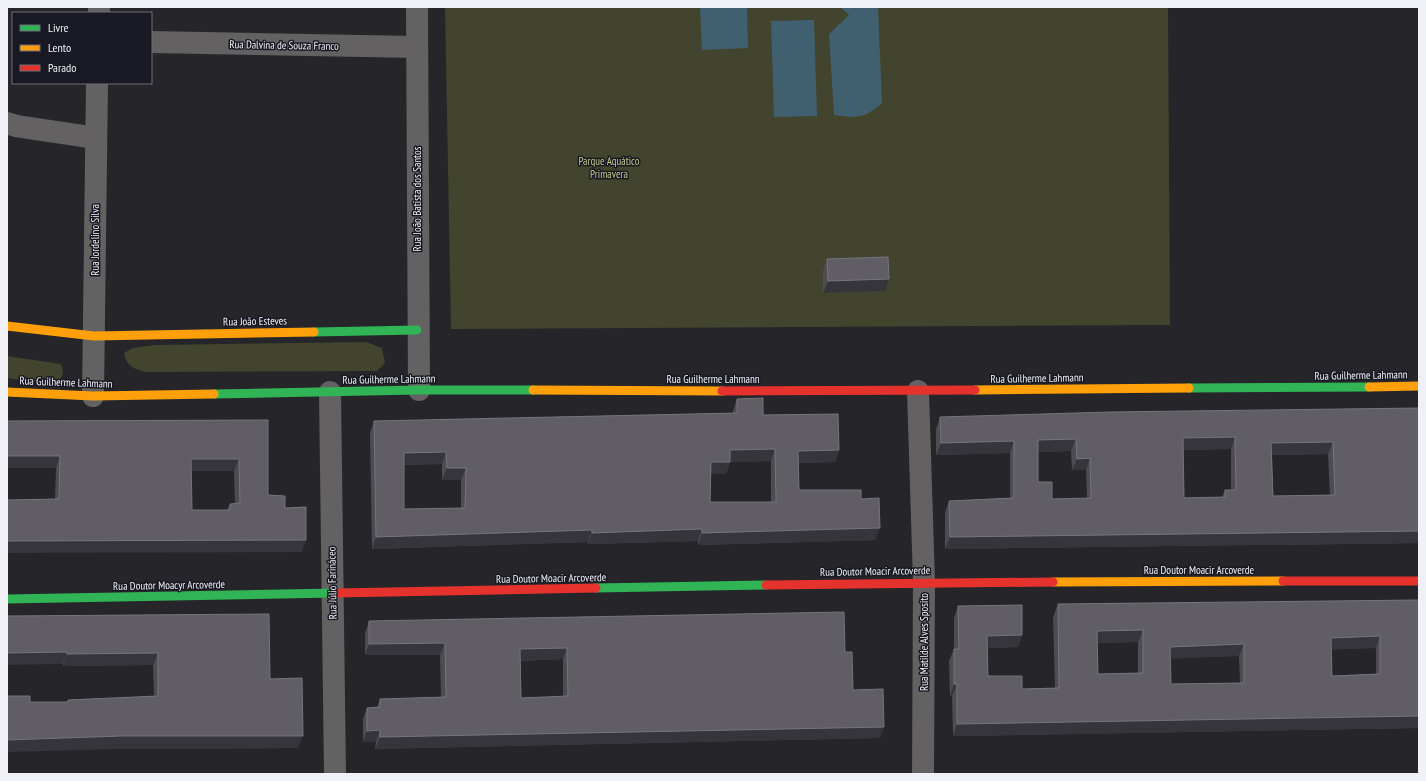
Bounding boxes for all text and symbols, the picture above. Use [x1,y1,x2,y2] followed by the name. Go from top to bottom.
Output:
[12,12,152,84] legend
[48,20,69,35] text: Livre
[229,37,339,53] street label: Rua Dalvina de Souza Franco
[48,40,71,55] text: Lento
[48,60,76,75] text: Parado
[410,146,424,252] street label: Rua João Batista dos Santos
[578,154,640,181] park label: Parque Aquático Primavera
[88,204,102,276] street label: Rua Jordelino Silva
[223,313,287,329] street label: Rua João Esteves
[1314,367,1408,383] street label: Rua Guilherme Lahmann
[990,370,1084,386] street label: Rua Guilherme Lahmann
[342,371,436,387] street label: Rua Guilherme Lahmann
[666,372,760,386] street label: Rua Guilherme Lahmann
[19,373,113,391] street label: Rua Guilherme Lahmann
[324,546,340,619] street label: Rua Júlio Farináceo
[820,563,931,579] street label: Rua Doutor Moacir Arcoverde
[1144,563,1255,577] street label: Rua Doutor Moacir Arcoverde
[496,570,607,586] street label: Rua Doutor Moacir Arcoverde
[113,577,226,593] street label: Rua Doutor Moacyr Arcoverde
[917,593,931,691] street label: Rua Matilde Alves Sposito

